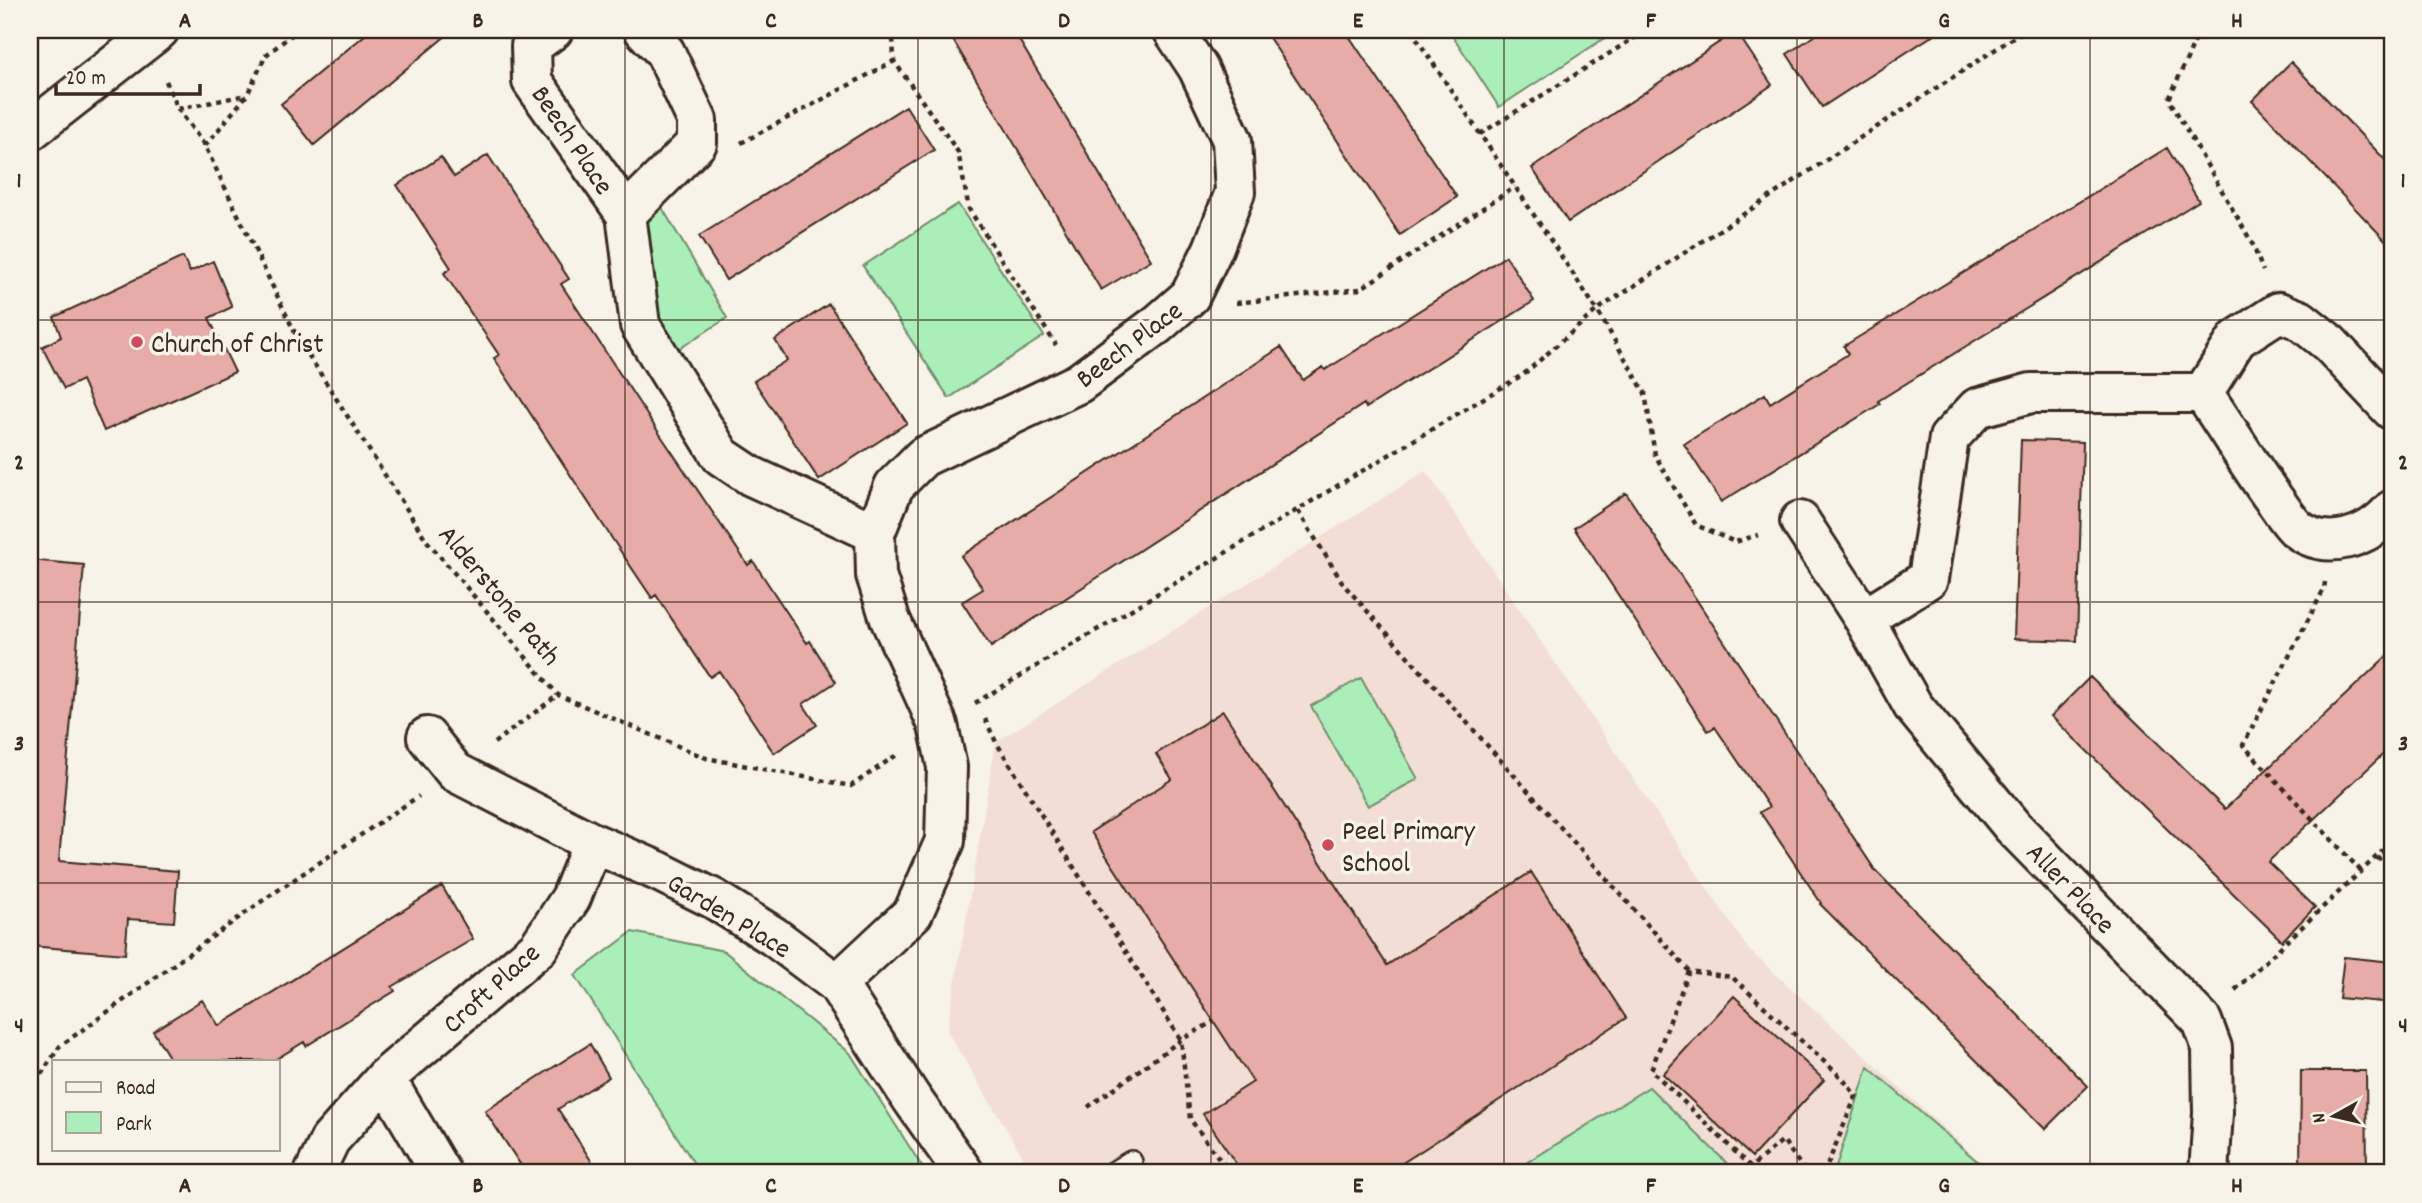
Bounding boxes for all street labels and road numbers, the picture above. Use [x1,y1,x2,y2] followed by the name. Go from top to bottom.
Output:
[518,79,621,205] street label: Beech Place
[1069,294,1193,400] street label: Beech Place
[426,518,568,676] street label: Alderstone Path
[2014,836,2122,945] street label: Aller Place
[658,865,797,971] street label: Garden Place
[436,936,551,1046] street label: Croft Place

